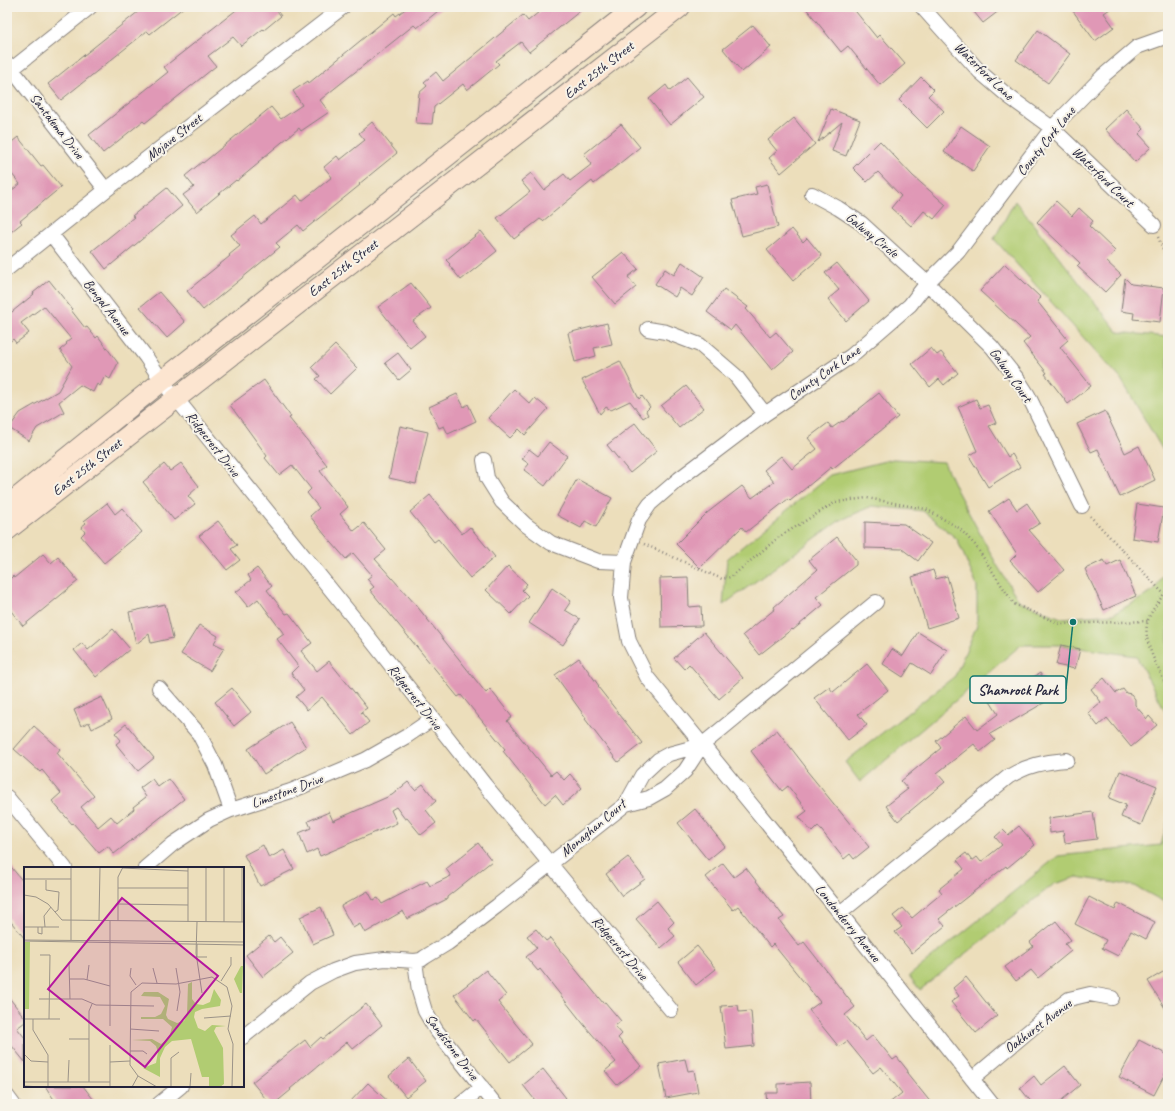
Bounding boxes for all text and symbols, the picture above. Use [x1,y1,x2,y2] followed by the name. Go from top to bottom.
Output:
[561,37,638,102] street label: East 25th Street
[951,38,1018,105] street label: Waterford Lane
[26,90,89,163] street label: Santalema Drive
[1013,102,1080,179] street label: County Cork Lane
[143,109,206,164] street label: Mojave Street
[1068,143,1139,212] street label: Waterford Court
[842,209,903,262] street label: Galway Circle
[305,235,382,300] street label: East 25th Street
[80,276,135,340] street label: Bengal Avenue
[785,341,864,404] street label: County Cork Lane
[986,344,1037,407] street label: Galway Court
[182,408,245,481] street label: Ridgecrest Drive
[49,434,126,499] street label: East 25th Street
[384,661,447,734] street label: Ridgecrest Drive
[970,676,1066,703] callout: Shamrock Park
[978,681,1059,700] text: Shamrock Park
[249,770,326,812] street label: Limestone Drive
[557,794,631,860] street label: Monaghan Court
[24,867,244,1087] inset map
[812,881,885,966] street label: Londonderry Avenue
[588,913,652,984] street label: Ridgecrest Drive
[1001,994,1076,1057] street label: Oakhurst Avenue
[422,1011,483,1085] street label: Sandstone Drive

